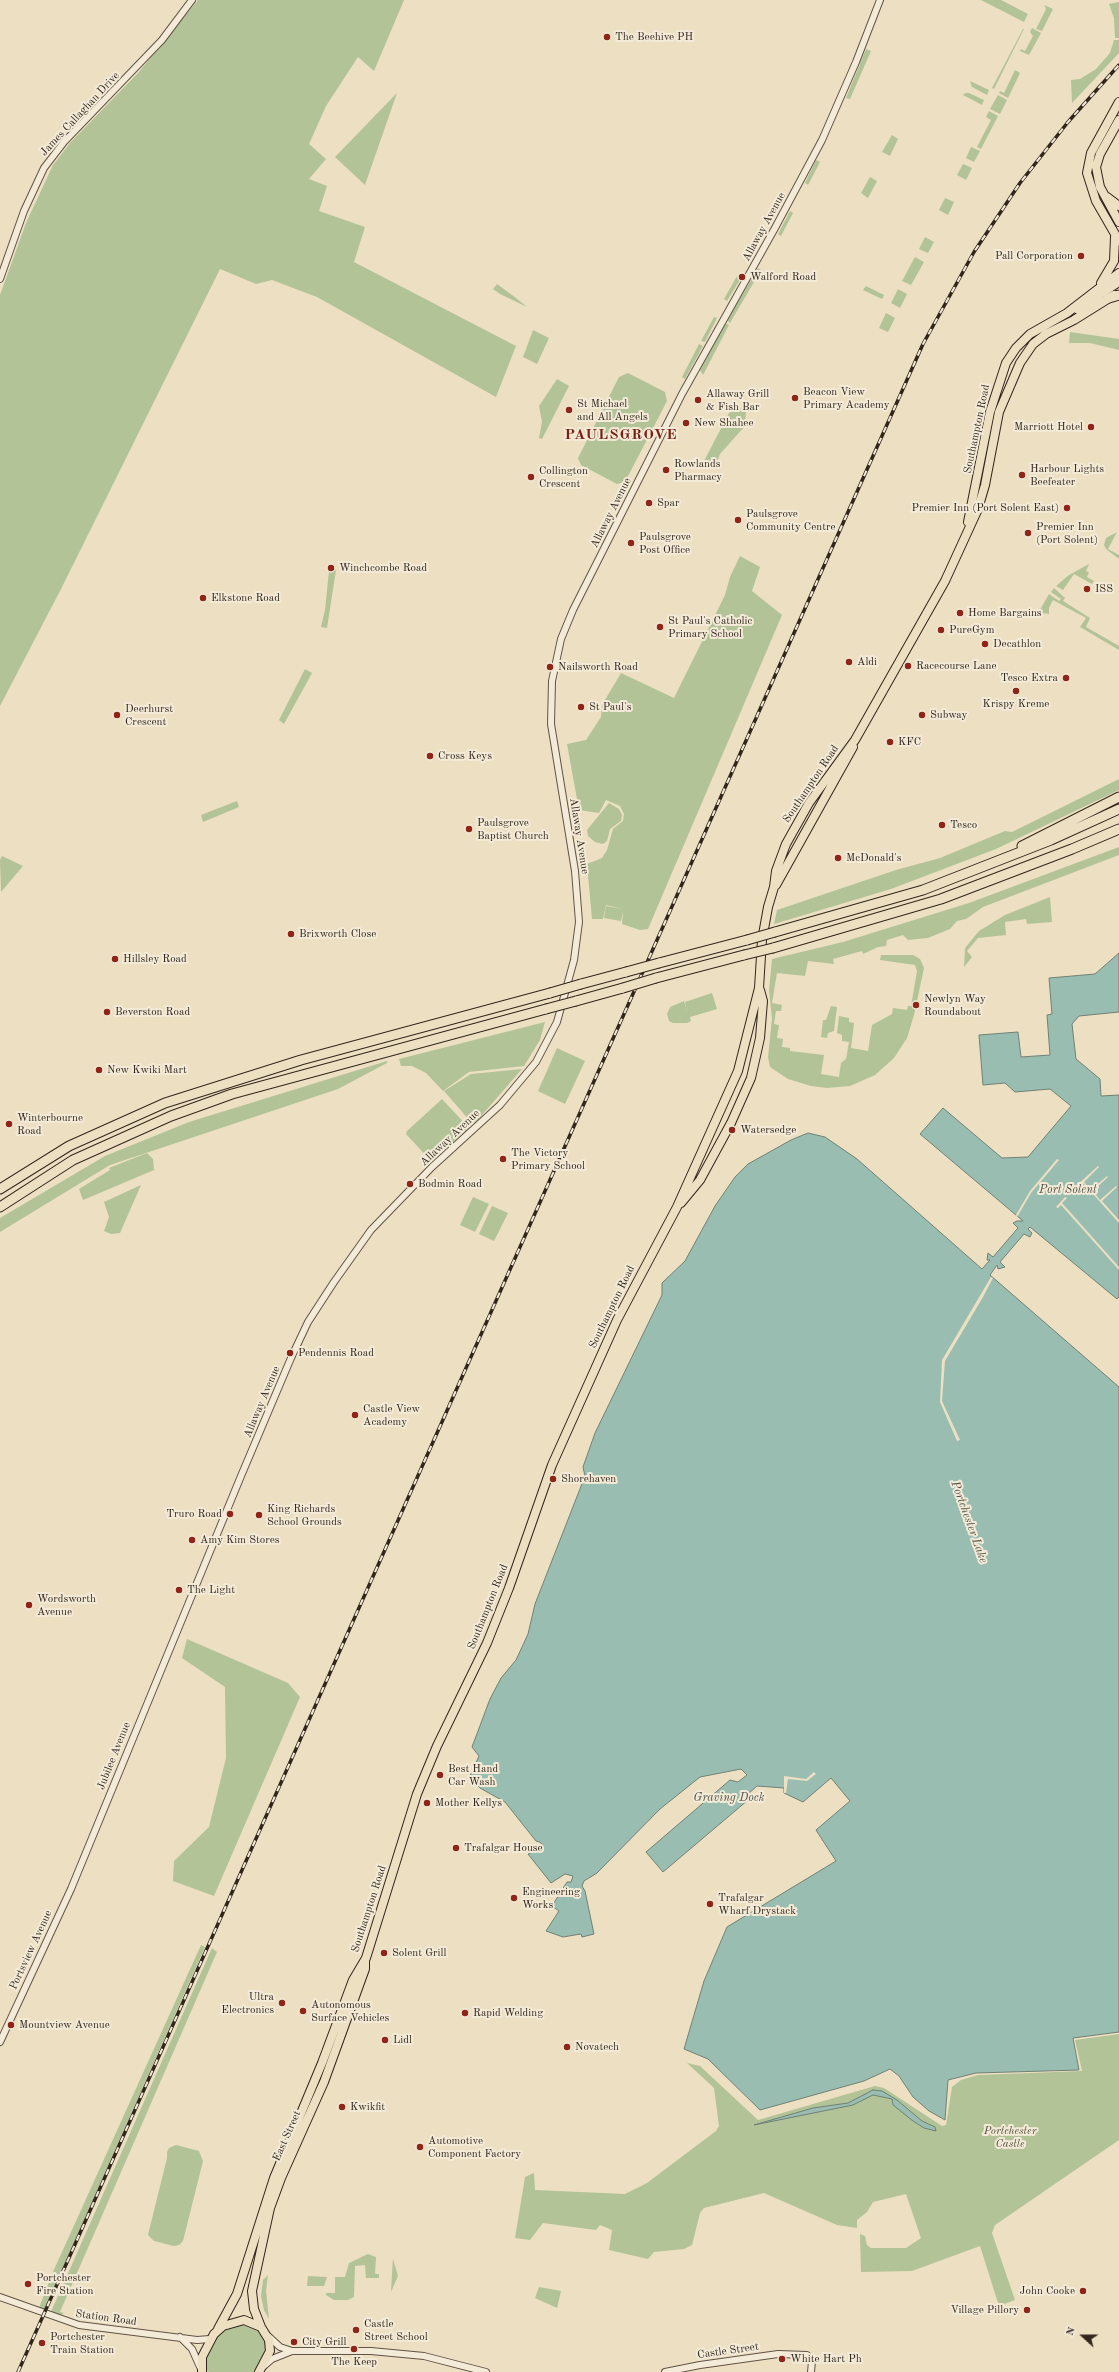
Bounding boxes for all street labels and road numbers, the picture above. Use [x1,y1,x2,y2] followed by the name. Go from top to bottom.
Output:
[38,69,122,159] street label: James Callaghan Drive
[740,190,788,264] street label: Allaway Avenue
[961,383,993,475] street label: Southampton Road
[588,476,634,550] street label: Allaway Avenue
[780,743,842,825] street label: Southampton Road
[566,797,592,875] street label: Allaway Avenue
[417,1107,483,1169] street label: Allaway Avenue
[586,1263,638,1351] street label: Southampton Road
[241,1364,283,1440] street label: Allaway Avenue
[465,1562,511,1652] street label: Southampton Road
[94,1720,134,1792] street label: Jubilee Avenue
[349,1864,389,1954] street label: Southampton Road
[7,1908,55,1992] street label: Portsview Avenue
[270,2109,304,2163] street label: East Street
[74,2307,138,2329] street label: Station Road
[697,2340,759,2362] street label: Castle Street

